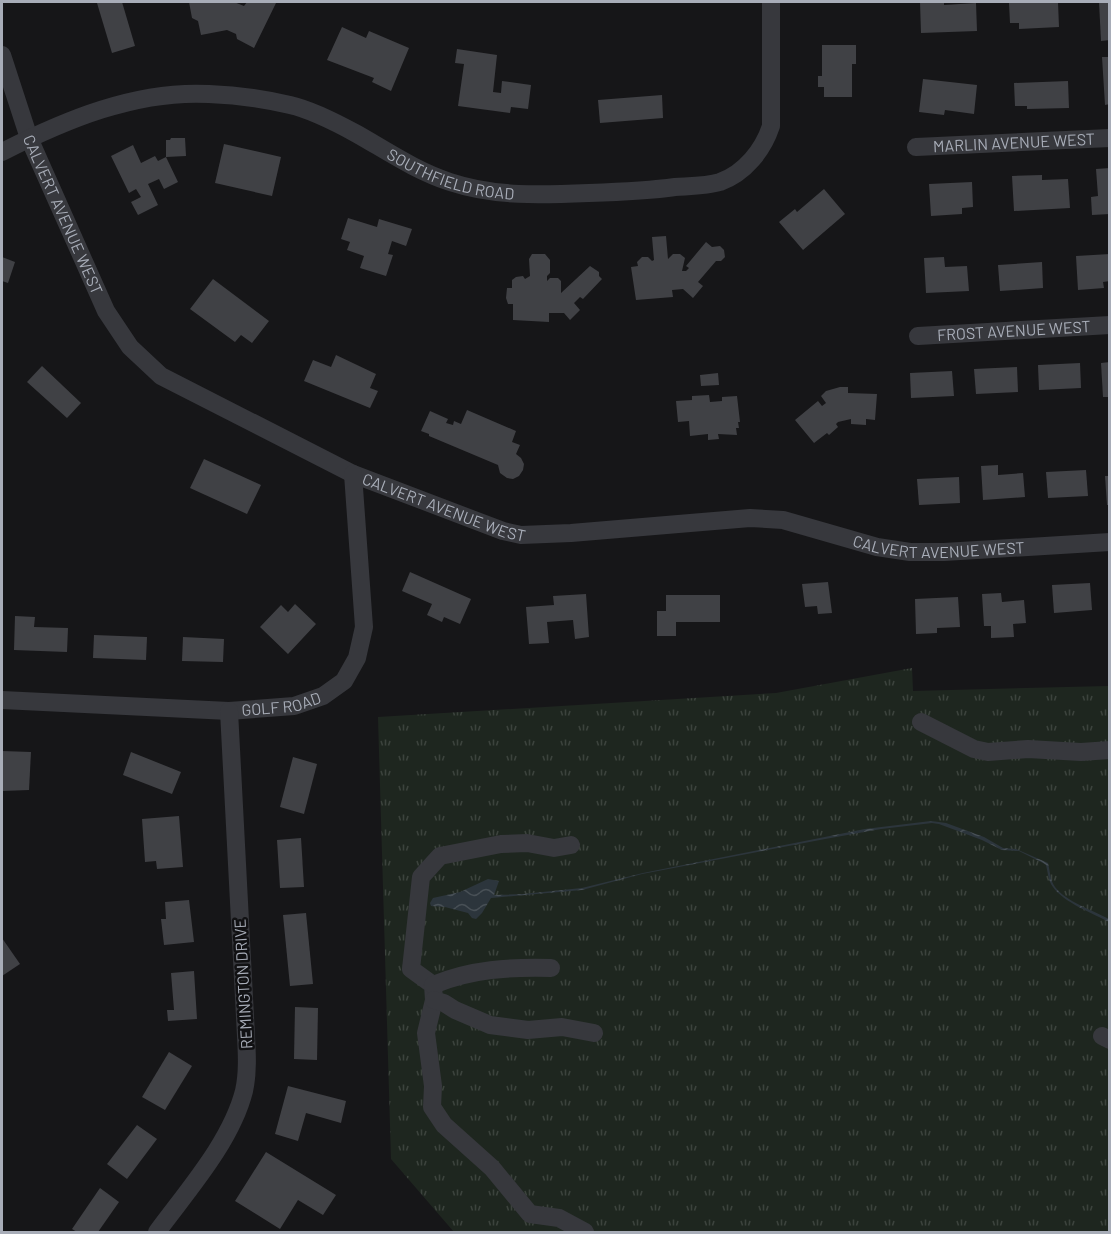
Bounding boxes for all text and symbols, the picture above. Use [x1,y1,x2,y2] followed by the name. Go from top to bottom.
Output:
[933,129,1095,155] street label: MARLIN AVENUE WEST
[20,132,107,297] street label: CALVERT AVENUE WEST
[384,144,515,203] street label: SOUTHFIELD ROAD
[937,316,1091,344] street label: FROST AVENUE WEST
[360,468,528,545] street label: CALVERT AVENUE WEST
[851,531,1025,561] street label: CALVERT AVENUE WEST
[241,687,323,719] street label: GOLF ROAD
[230,918,255,1050] street label: REMINGTON DRIVE

